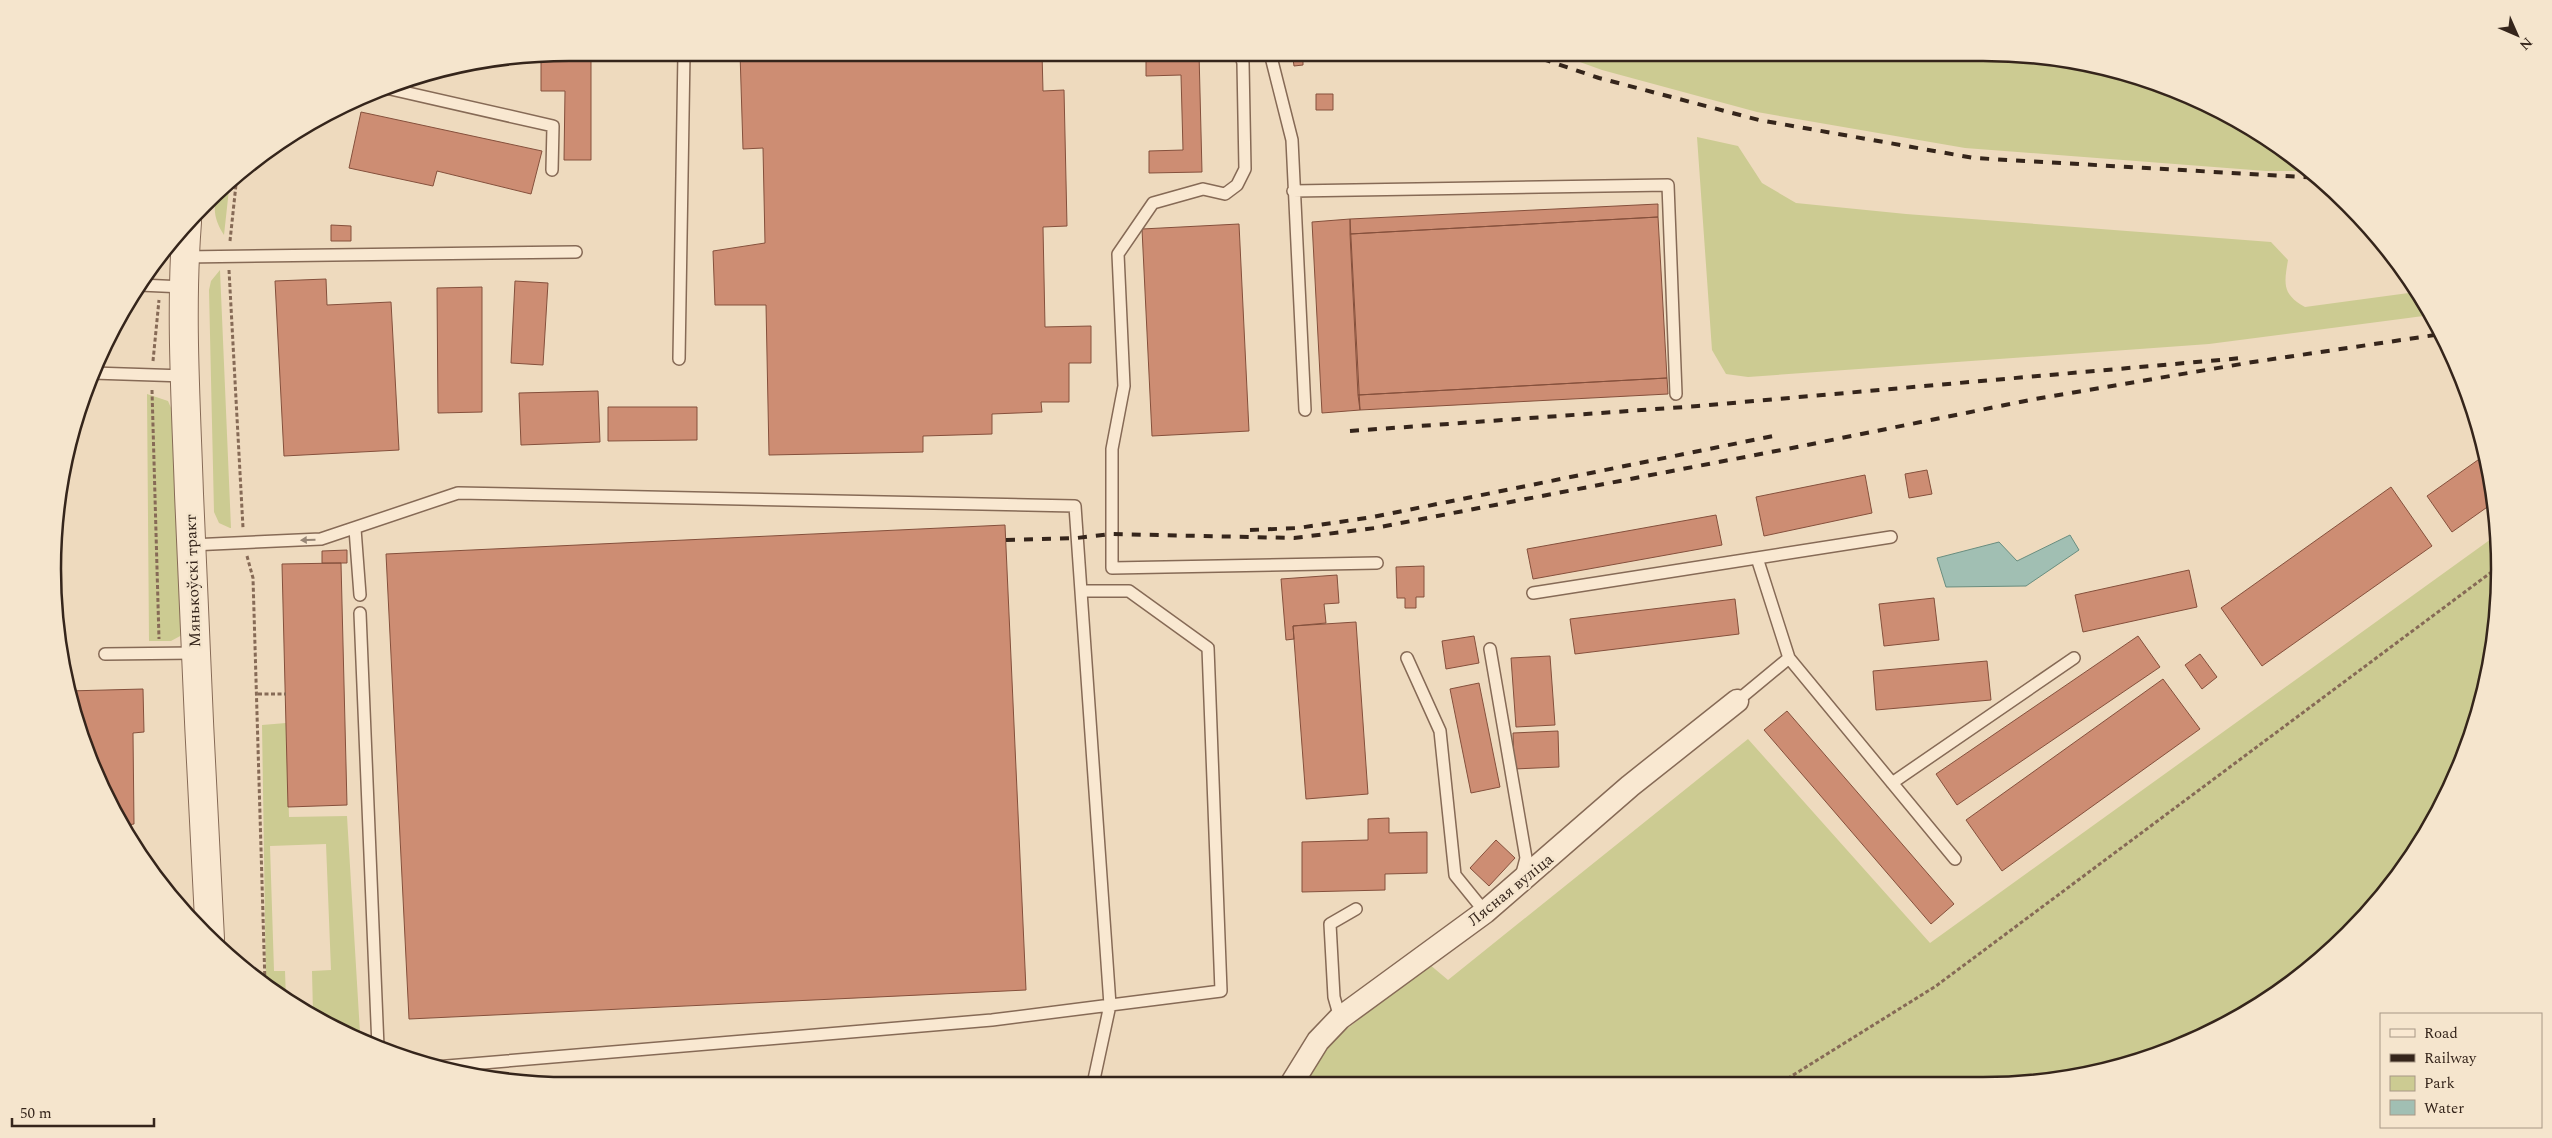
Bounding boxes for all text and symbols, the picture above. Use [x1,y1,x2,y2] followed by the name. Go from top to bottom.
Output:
[2492,10,2542,60] north arrow
[2514,32,2537,55] text: N
[179,514,207,648] street label: Мянькоўскі тракт
[299,536,315,544] one-way arrow
[1463,848,1559,932] street label: Лясная вуліца
[2380,1013,2542,1128] legend
[2424,1022,2458,1045] text: Road
[2424,1047,2477,1070] text: Railway
[2424,1072,2455,1095] text: Park
[12,1096,155,1128] scale bar
[2424,1097,2464,1120] text: Water
[20,1102,52,1125] text: 50 m

